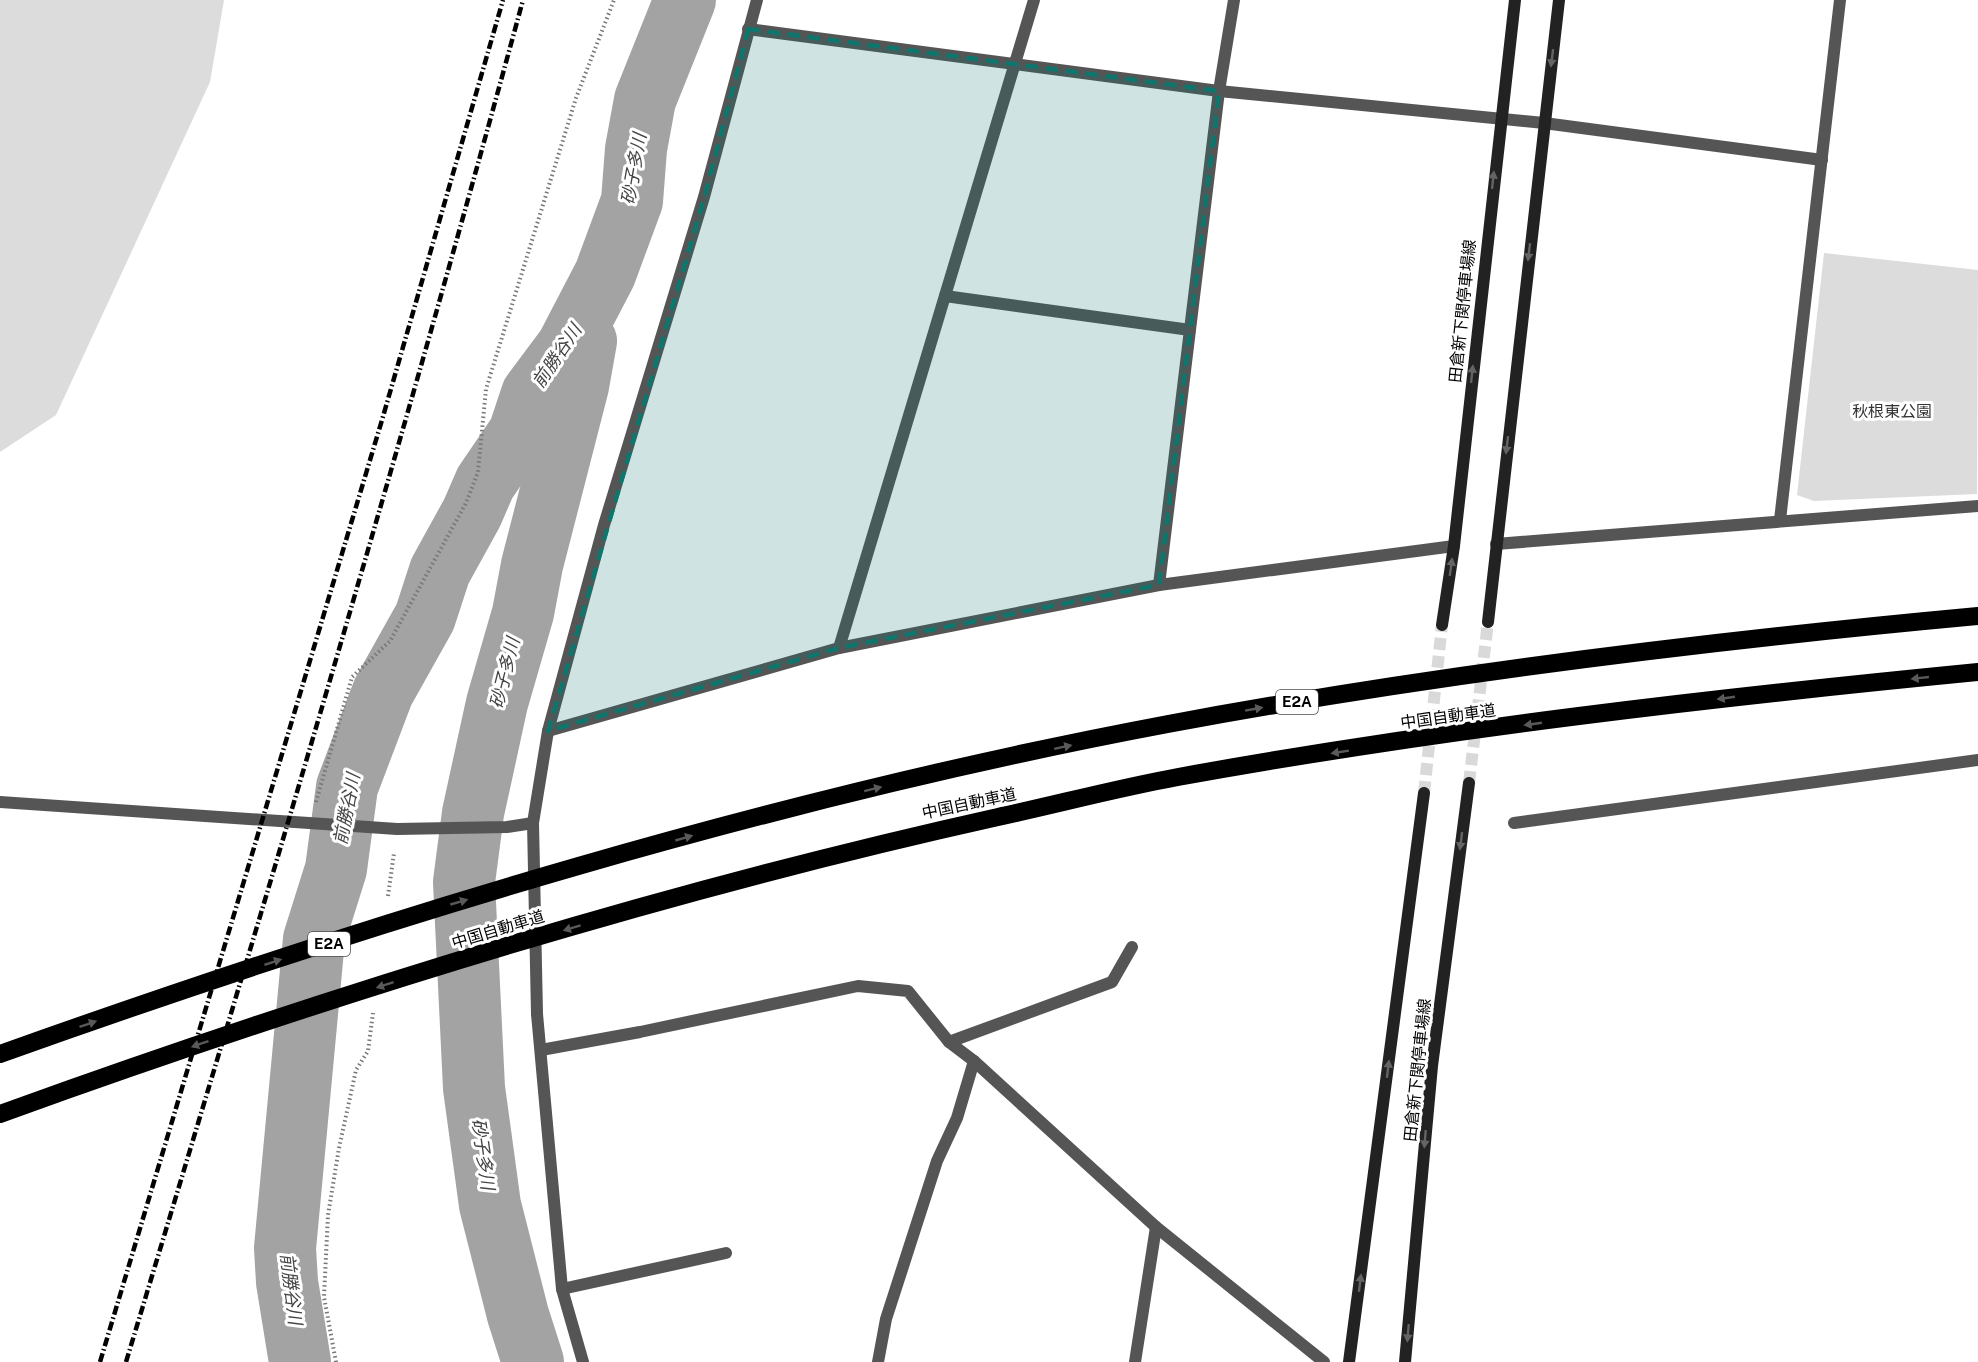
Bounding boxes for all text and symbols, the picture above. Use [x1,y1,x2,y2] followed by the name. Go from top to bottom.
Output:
[1548,49,1557,68] one-way arrow
[617,130,650,206] water label: 砂子多川
[1488,170,1498,189] one-way arrow
[1446,238,1479,384] street label: 田倉新下関停車場線
[1525,242,1534,261] one-way arrow
[528,318,587,391] water label: 前勝谷川
[1467,364,1477,383] one-way arrow
[1852,402,1932,421] park label: 秋根東公園
[1502,436,1512,455] one-way arrow
[1446,558,1455,577] one-way arrow
[486,633,524,710] water label: 砂子多川
[1910,673,1929,683] one-way arrow
[1276,690,1318,714] road number: E2A
[1716,694,1735,703] one-way arrow
[1399,700,1497,733] street label: 中国自動車道
[1245,705,1264,714] one-way arrow
[1523,719,1542,729] one-way arrow
[1054,741,1072,751] one-way arrow
[1330,748,1349,757] one-way arrow
[329,770,364,846] water label: 前勝谷川
[864,783,882,793] one-way arrow
[920,784,1018,823] street label: 中国自動車道
[1457,832,1466,851] one-way arrow
[675,833,693,842] one-way arrow
[450,897,468,906] one-way arrow
[449,906,547,953] street label: 中国自動車道
[563,924,581,933] one-way arrow
[308,932,350,956] road number: E2A
[264,957,282,966] one-way arrow
[376,980,394,990] one-way arrow
[1401,997,1434,1143] street label: 田倉新下関停車場線
[79,1018,97,1028] one-way arrow
[191,1040,209,1050] one-way arrow
[1383,1059,1392,1078] one-way arrow
[468,1117,499,1193] water label: 砂子多川
[1420,1130,1430,1149] one-way arrow
[277,1252,307,1328] water label: 前勝谷川
[1355,1274,1364,1293] one-way arrow
[1403,1324,1413,1343] one-way arrow

